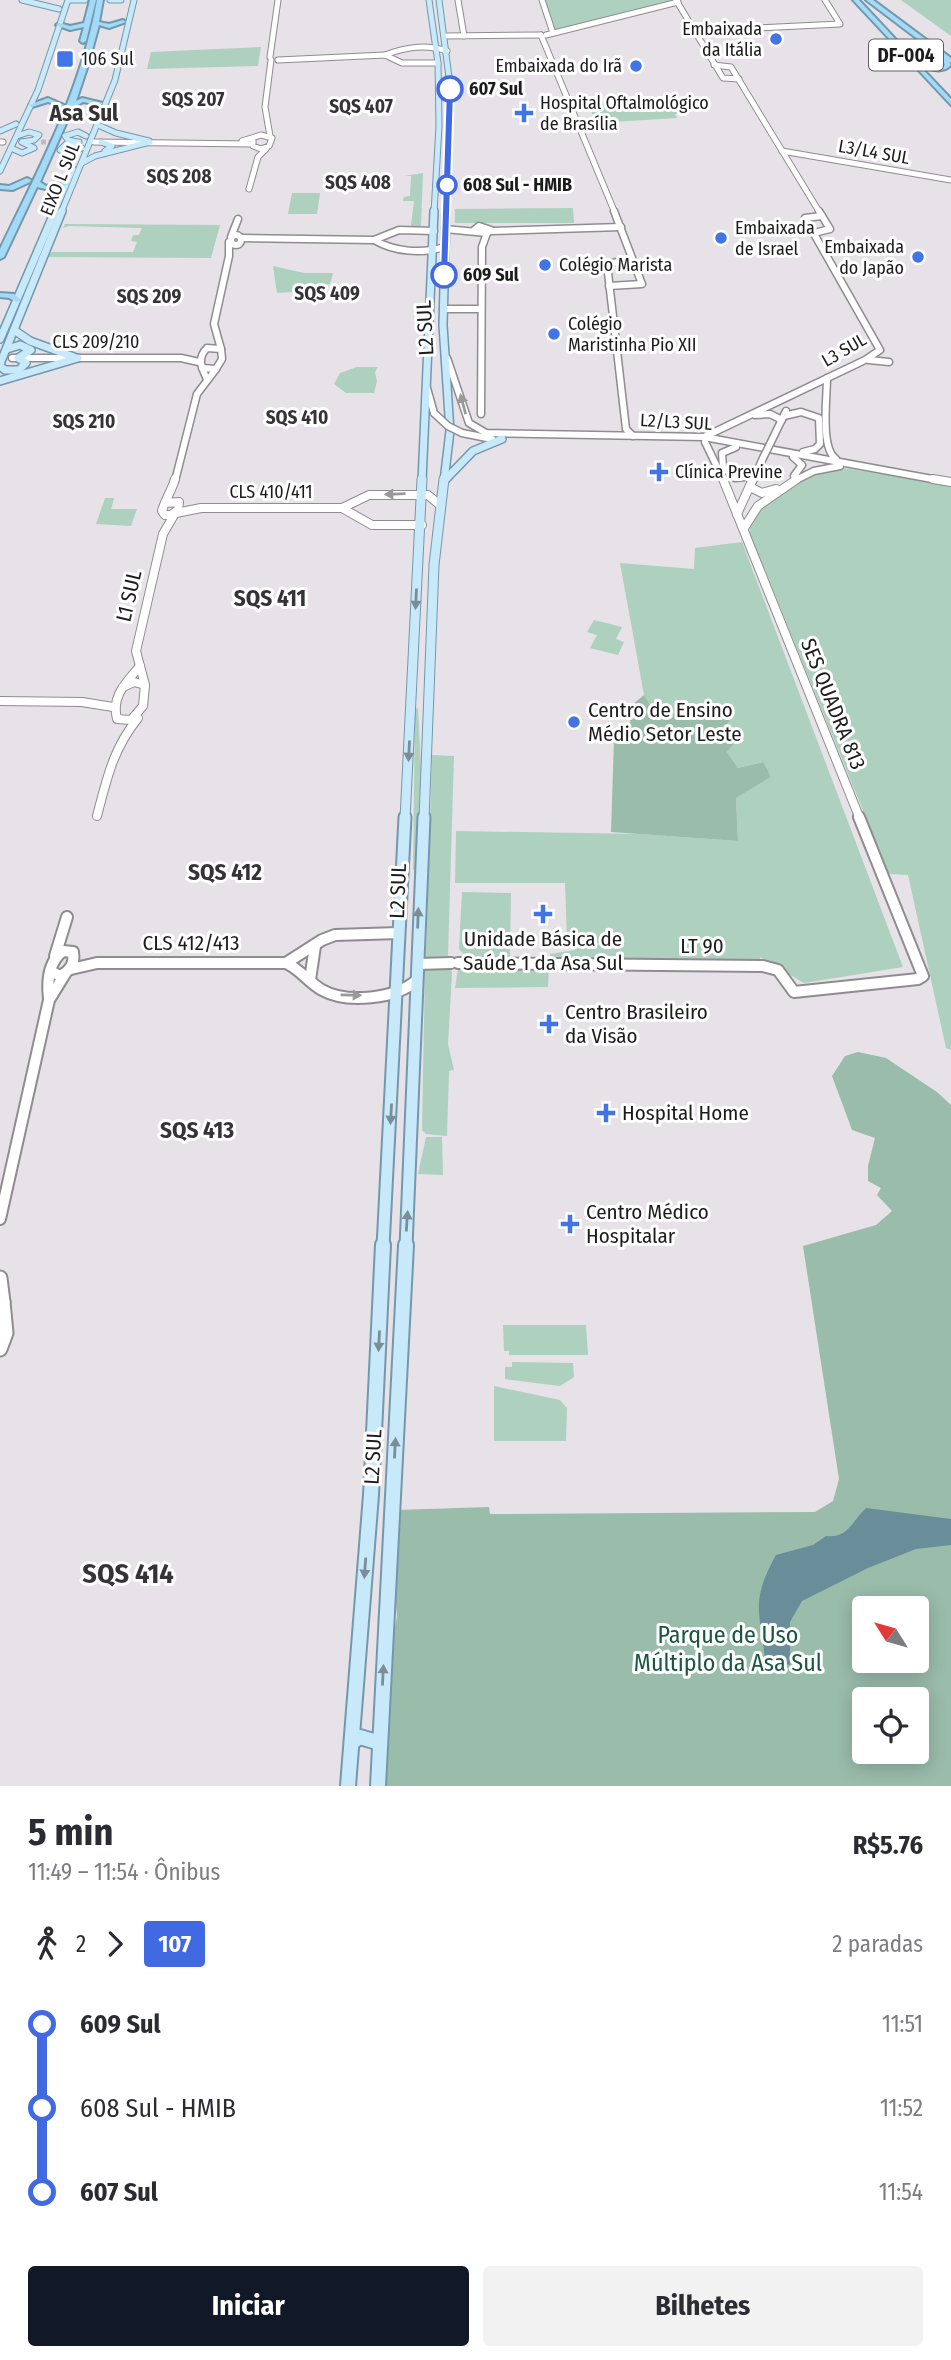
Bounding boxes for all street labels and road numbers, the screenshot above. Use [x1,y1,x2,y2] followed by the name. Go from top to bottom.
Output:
[869,40,943,70] road number: DF-004
[837,135,911,169] street label: L3/L4 SUL
[35,139,85,219] street label: EIXO L SUL
[411,299,439,356] street label: L2 SUL
[818,329,870,371] street label: L3 SUL
[53,331,139,353] street label: CLS 209/210
[640,409,713,435] street label: L2/L3 SUL
[229,481,313,503] street label: CLS 410/411
[110,567,148,624] street label: L1 SUL
[795,635,871,773] street label: SES QUADRA 813
[384,862,412,919] street label: L2 SUL
[143,930,239,956] street label: CLS 412/413
[680,933,724,959] street label: LT 90
[359,1428,387,1485] street label: L2 SUL

